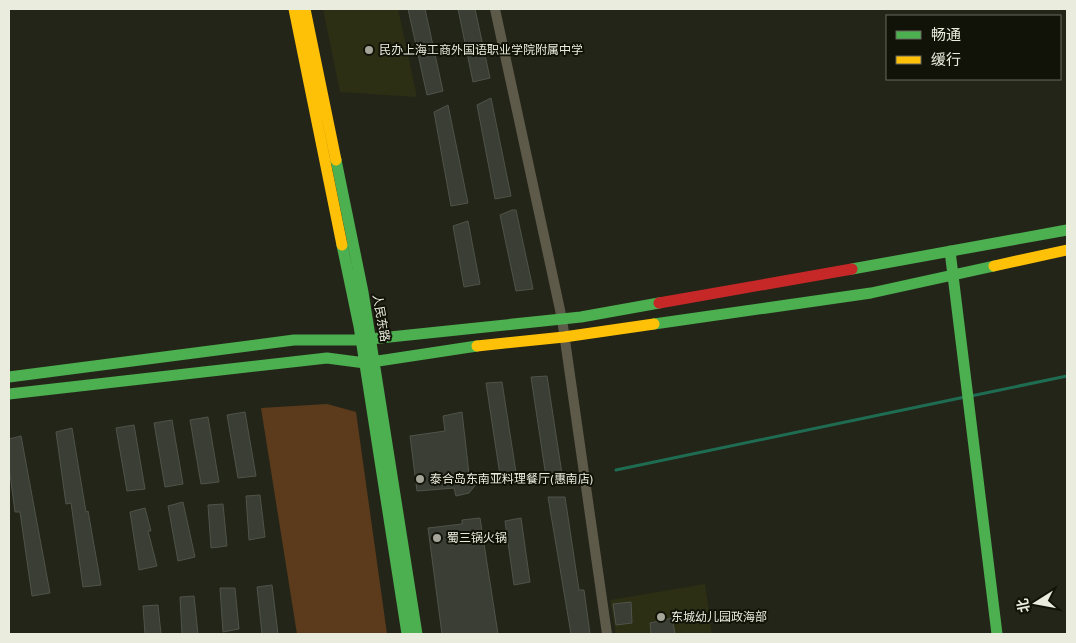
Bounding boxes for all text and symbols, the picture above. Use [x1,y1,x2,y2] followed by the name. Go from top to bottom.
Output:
[886,15,1061,80] legend
[931,26,961,43] text: 畅通
[379,43,583,57] place label: 民办上海工商外国语职业学院附属中学
[363,44,375,56] marker: 民办上海工商外国语职业学院附属中学
[931,51,961,68] text: 缓行
[370,293,392,343] street label: 人民东路
[430,472,593,486] place label: 泰合岛东南亚料理餐厅(惠南店)
[414,473,426,485] marker: 泰合岛东南亚料理餐厅(惠南店)
[447,531,507,545] place label: 蜀三锅火锅
[431,532,443,544] marker: 蜀三锅火锅
[1011,578,1061,628] north arrow
[1014,597,1032,614] text: 北
[671,610,767,624] place label: 东城幼儿园政海部
[655,611,667,623] marker: 东城幼儿园政海部

